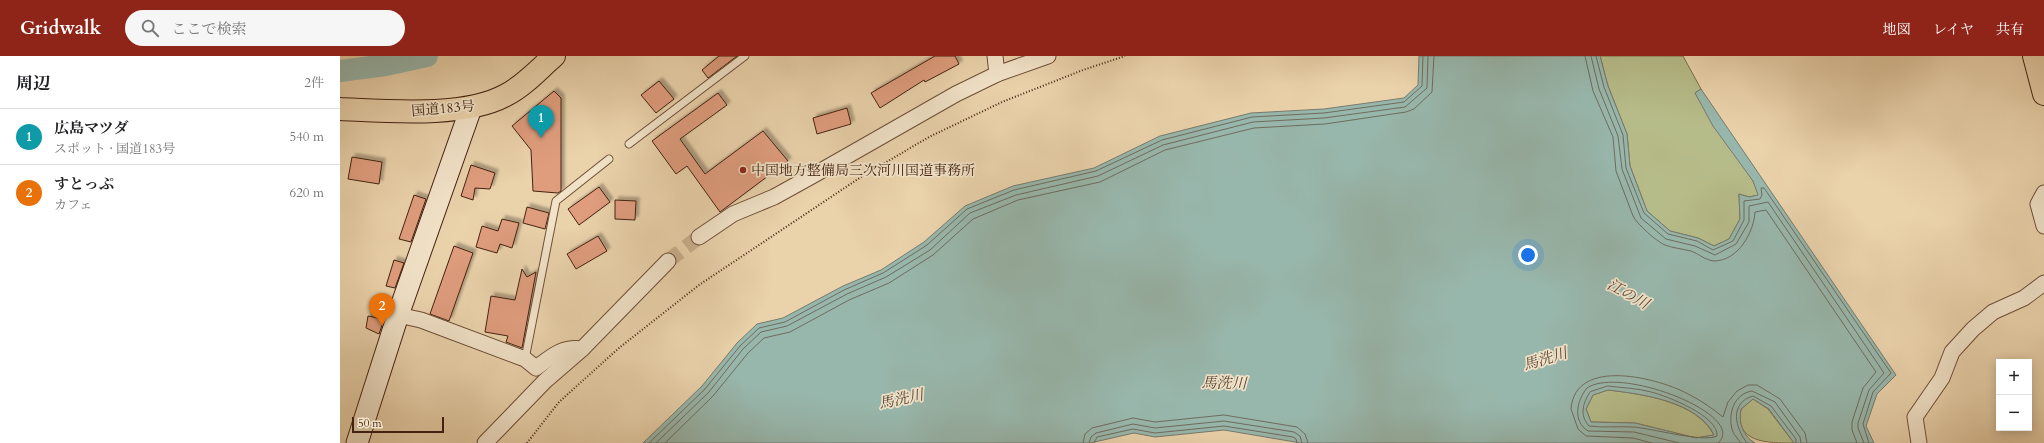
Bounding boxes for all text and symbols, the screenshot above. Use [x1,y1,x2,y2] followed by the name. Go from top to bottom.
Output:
[125,10,405,46] search box
[20,15,101,41] text: Gridwalk
[139,17,161,39] icon: search
[171,19,246,39] text: ここで検索
[1883,20,1911,39] text: 地図
[1933,20,1974,39] text: レイヤ
[1996,20,2024,39] text: 共有
[16,72,50,95] text: 周辺
[304,74,324,92] text: 2件
[411,96,476,121] street label: 国道183号
[528,105,554,138] pin: 1
[54,118,128,138] text: 広島マツダ
[26,128,32,146] text: 1
[290,128,324,146] text: 540 m
[54,140,175,158] text: スポット · 国道183号
[751,161,975,180] place label: 中国地方整備局三次河川国道事務所
[738,165,748,175] marker: 中国地方整備局三次河川国道事務所
[54,174,114,194] text: すとっぷ
[26,184,32,202] text: 2
[290,184,324,202] text: 620 m
[54,196,92,214] text: カフェ
[1518,245,1538,265] your location
[1603,274,1654,315] water label: 江の川
[369,293,395,326] pin: 2
[1521,342,1571,375] water label: 馬洗川
[1996,359,2032,431] map controls
[1996,359,2032,395] button: +
[1201,373,1249,393] water label: 馬洗川
[877,384,927,413] water label: 馬洗川
[1996,395,2032,431] button: −
[352,415,444,434] scale bar
[358,416,382,431] text: 50 m

